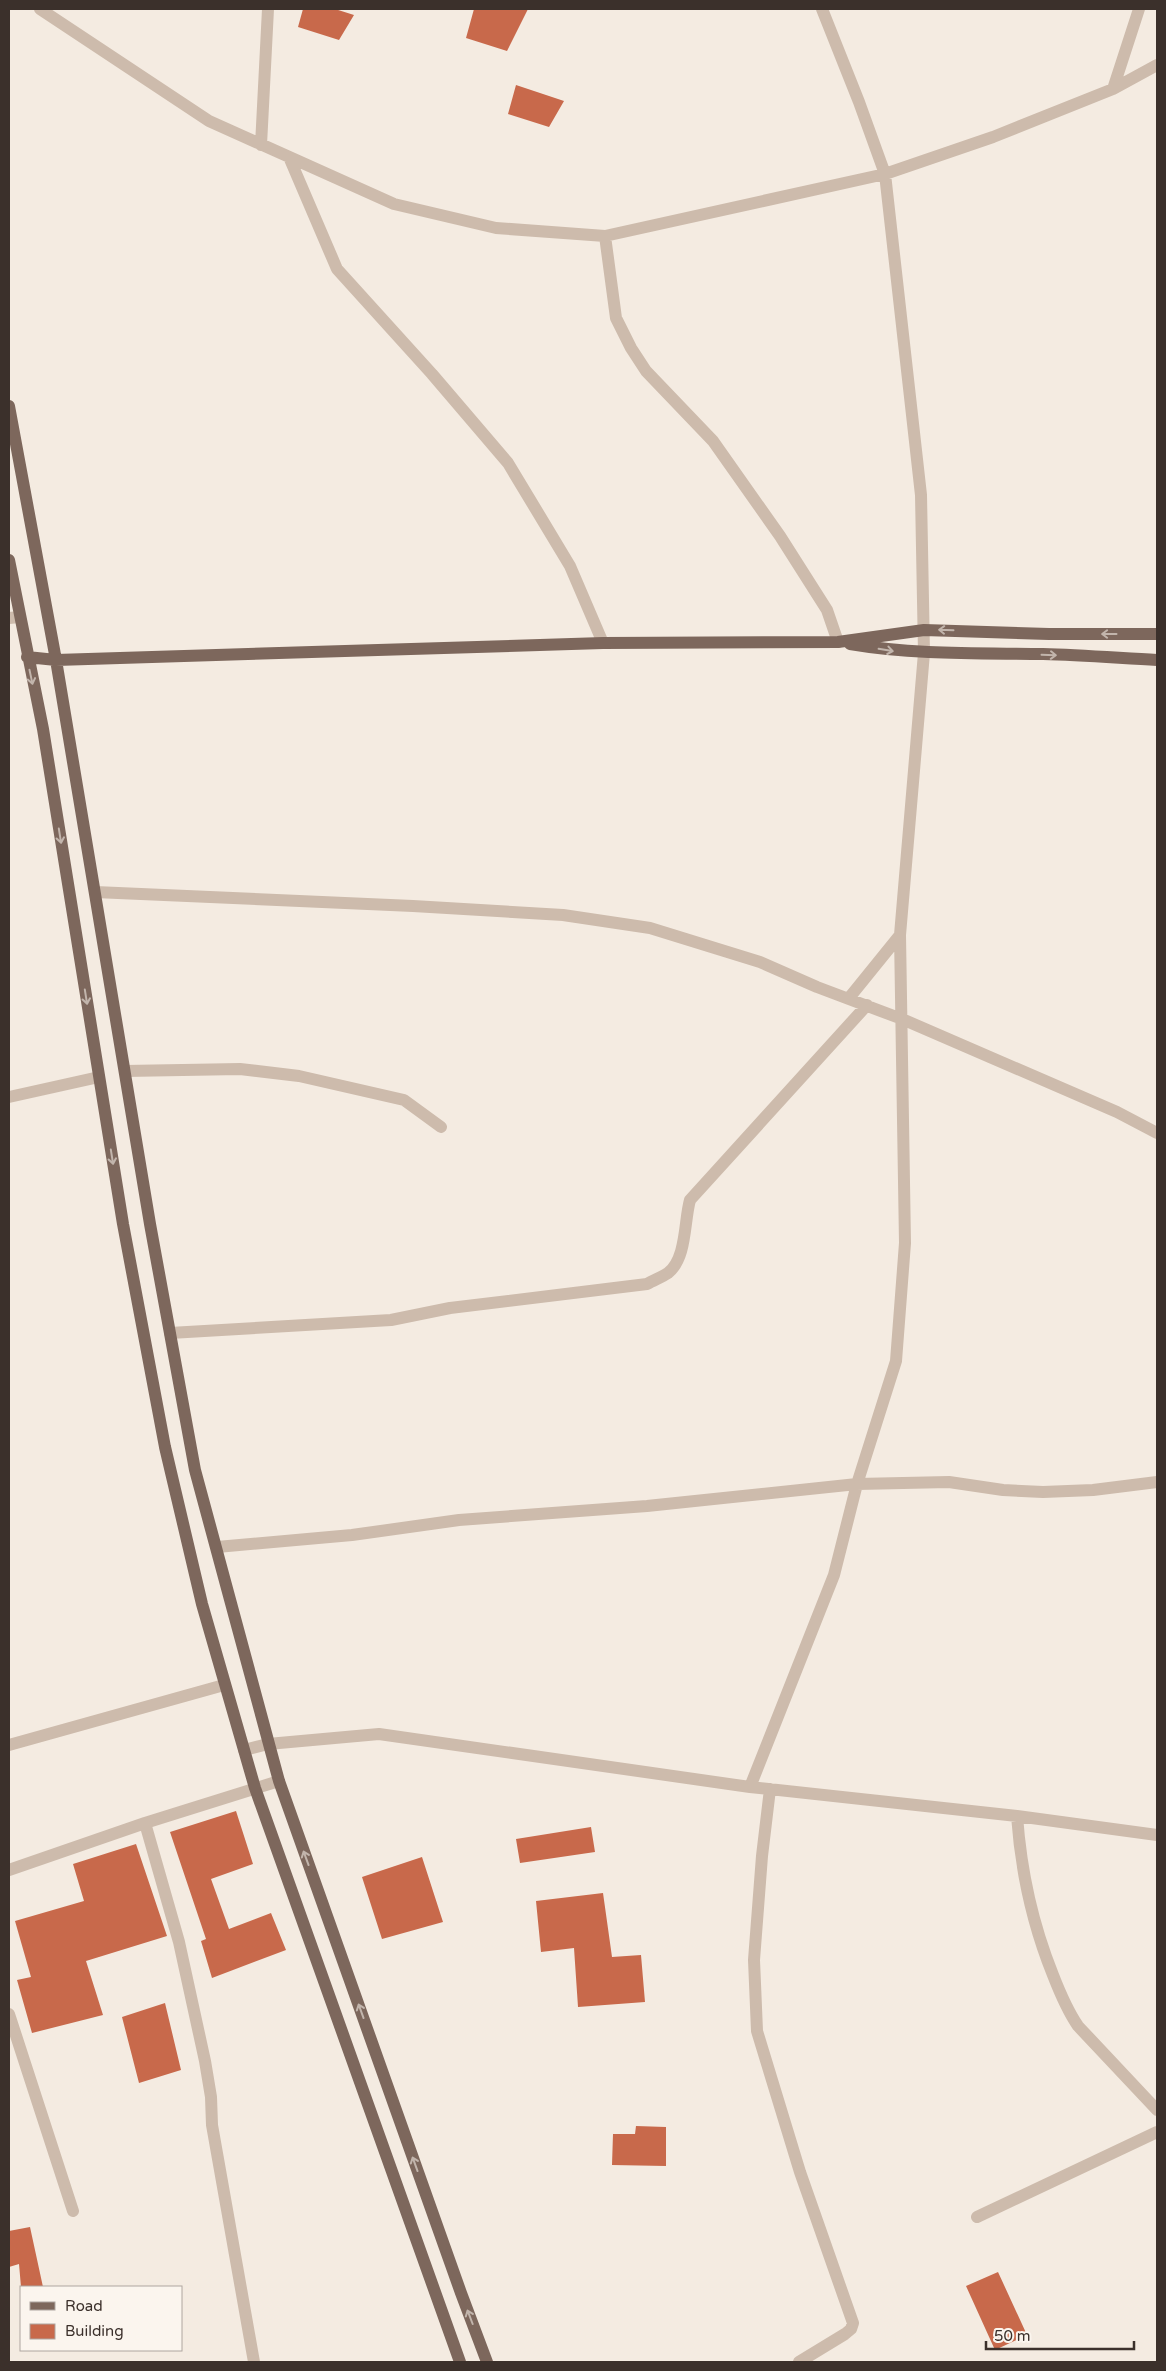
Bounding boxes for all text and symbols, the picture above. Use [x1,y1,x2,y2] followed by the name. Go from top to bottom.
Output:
[938,626,954,635] one-way arrow
[1101,629,1117,639] one-way arrow
[878,645,894,655] one-way arrow
[1040,650,1056,659] one-way arrow
[27,668,37,684] one-way arrow
[56,828,66,844] one-way arrow
[82,989,92,1005] one-way arrow
[108,1149,118,1165] one-way arrow
[301,1850,310,1866] one-way arrow
[355,2003,365,2019] one-way arrow
[410,2157,419,2172] one-way arrow
[20,2286,182,2351] legend
[65,2297,103,2315] text: Road
[465,2310,474,2325] one-way arrow
[986,2318,1134,2350] scale bar
[65,2322,124,2340] text: Building
[994,2327,1031,2345] text: 50 m

